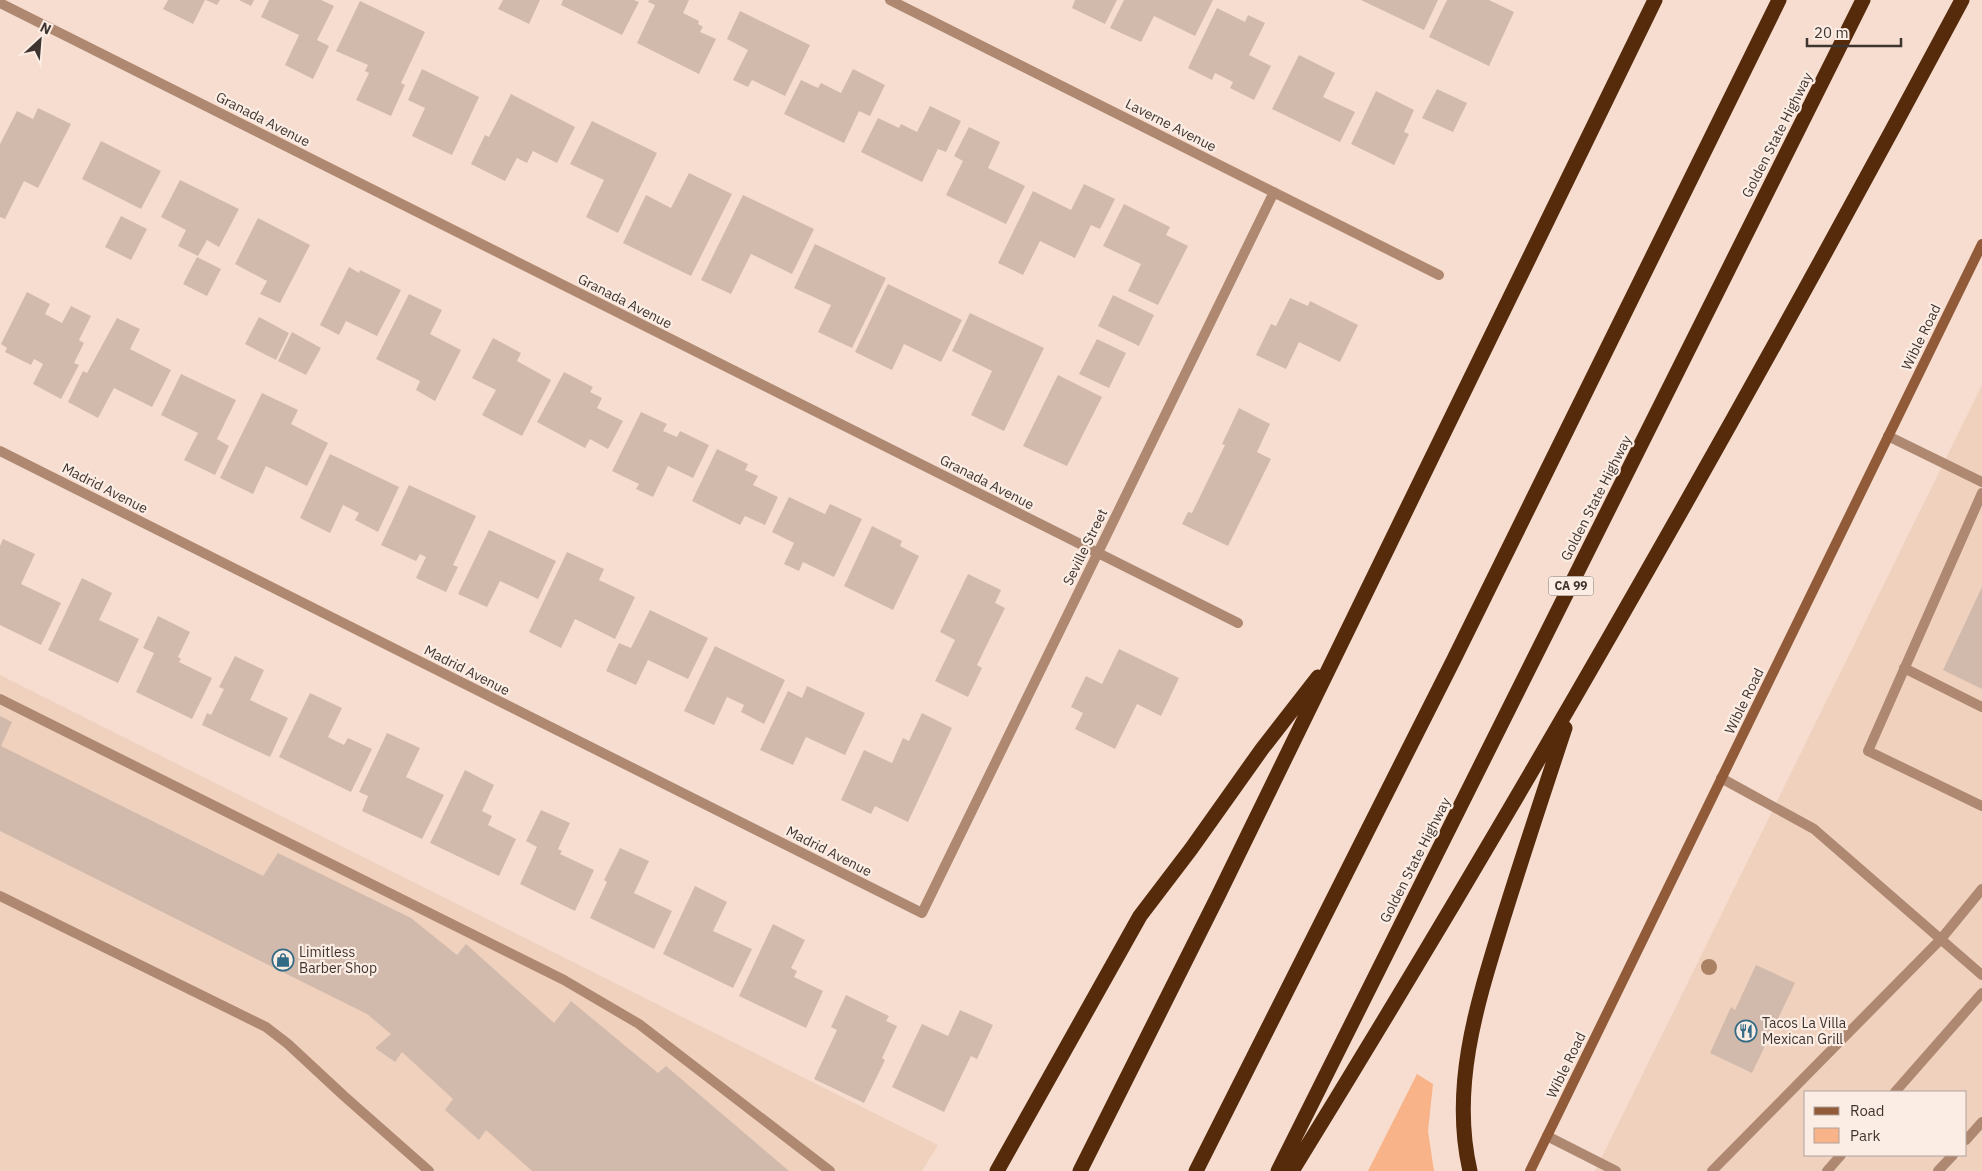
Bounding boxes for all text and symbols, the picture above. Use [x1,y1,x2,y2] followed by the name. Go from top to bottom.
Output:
[15,15,65,65] north arrow
[1807,15,1901,47] scale bar
[37,18,54,39] text: N
[1814,23,1849,42] text: 20 m
[1738,69,1816,201] street label: Golden State Highway
[213,88,313,151] street label: Granada Avenue
[1123,94,1220,156] street label: Laverne Avenue
[575,270,675,333] street label: Granada Avenue
[1897,301,1945,373] street label: Wible Road
[1557,432,1635,564] street label: Golden State Highway
[937,451,1037,514] street label: Granada Avenue
[59,459,151,517] street label: Madrid Avenue
[1059,506,1111,588] street label: Seville Street
[1548,576,1594,596] road number: CA 99
[421,641,513,699] street label: Madrid Avenue
[1720,665,1768,737] street label: Wible Road
[1376,794,1454,926] street label: Golden State Highway
[783,822,875,880] street label: Madrid Avenue
[299,943,377,977] place label: Limitless Barber Shop
[271,948,295,972] shop icon: Limitless Barber Shop
[1762,1014,1847,1048] place label: Tacos La Villa Mexican Grill
[1734,1019,1758,1043] restaurant icon: Tacos La Villa Mexican Grill
[1542,1029,1590,1101] street label: Wible Road
[1804,1091,1967,1156] legend
[1850,1101,1885,1120] text: Road
[1850,1126,1880,1145] text: Park

